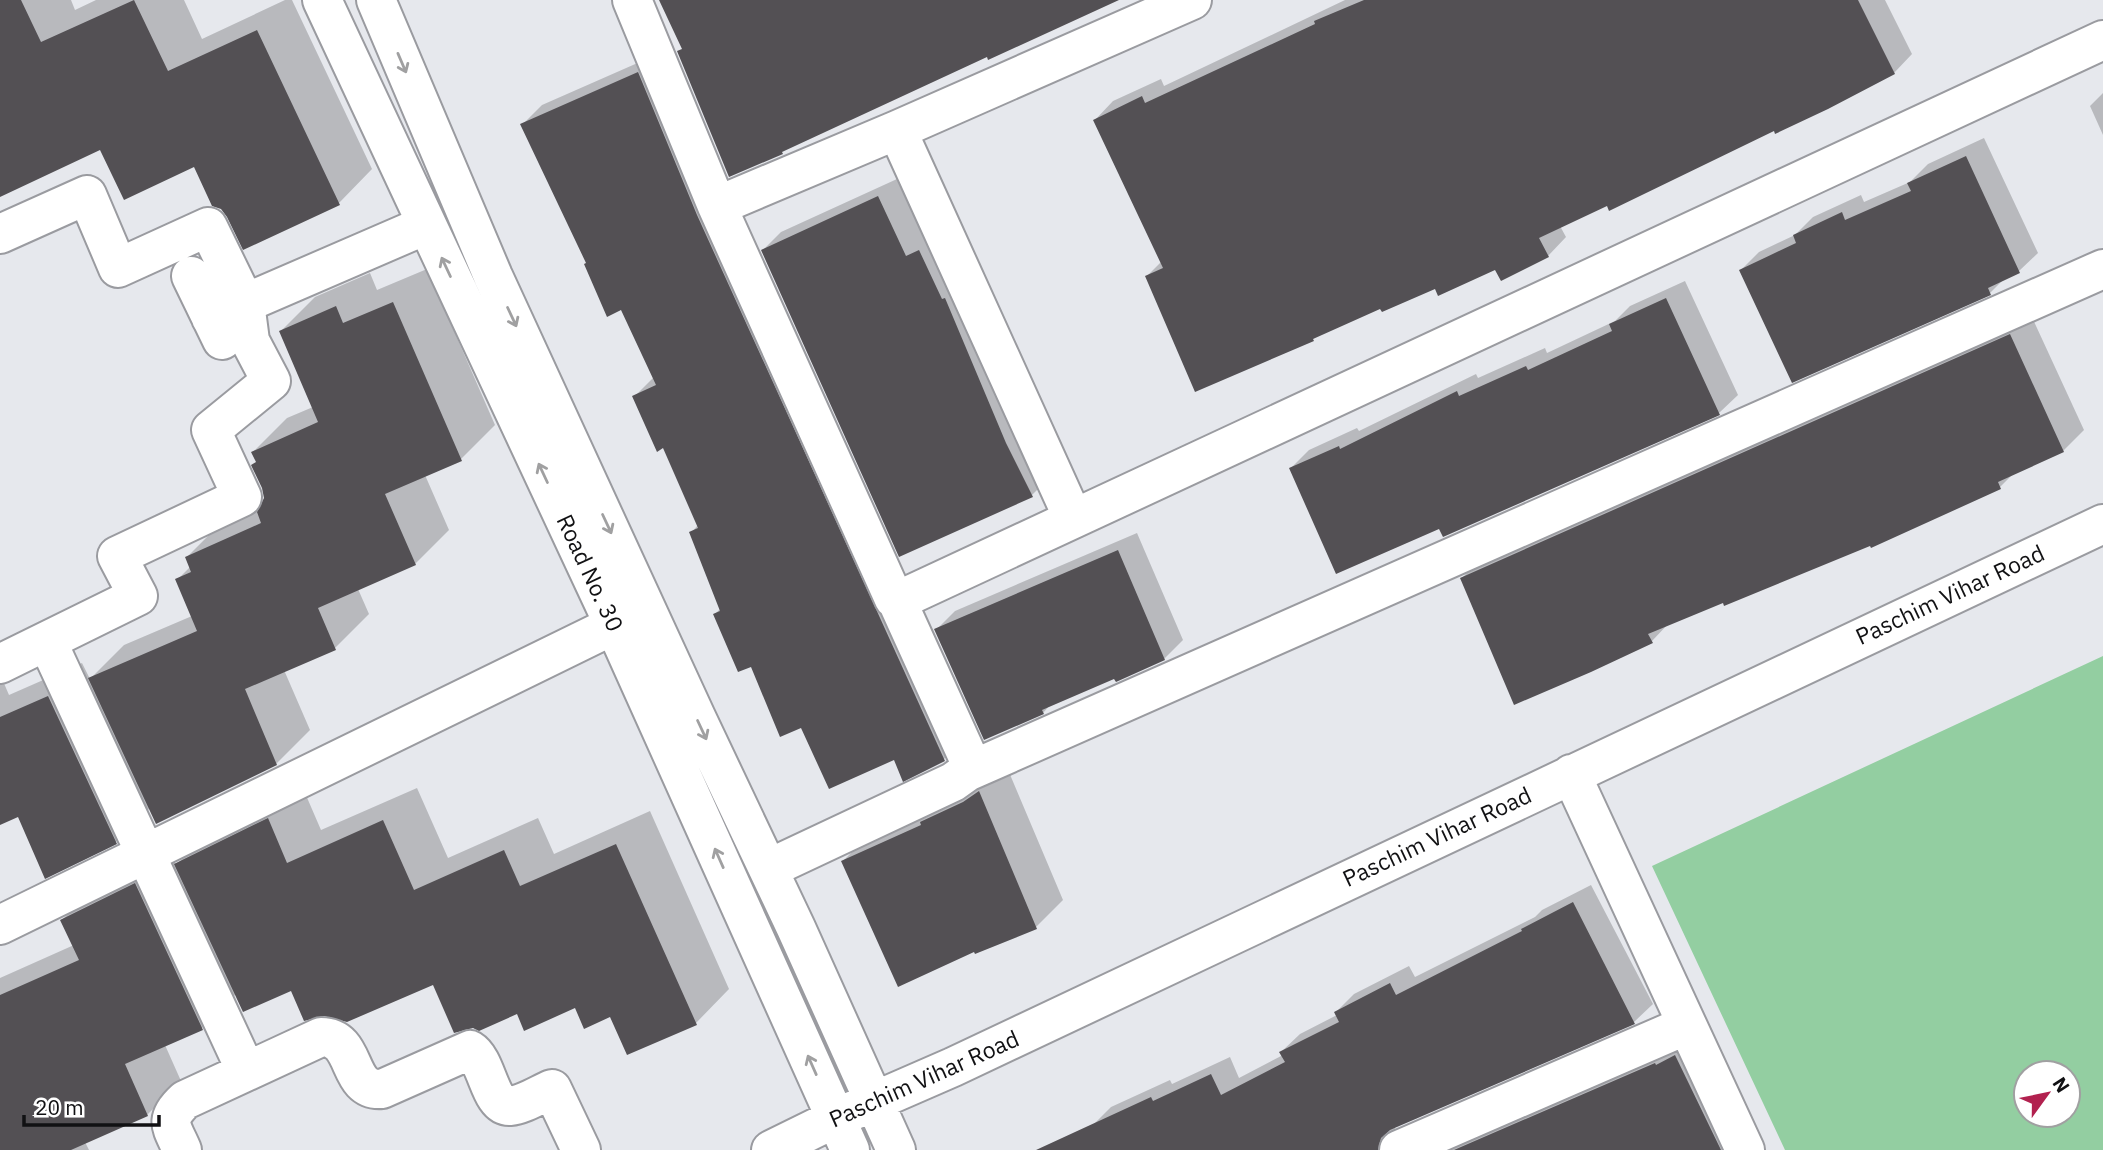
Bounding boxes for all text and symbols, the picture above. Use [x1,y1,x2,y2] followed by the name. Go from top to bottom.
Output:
[397,52,410,73] one-way arrow
[439,257,452,278] one-way arrow
[506,306,519,327] one-way arrow
[536,463,549,484] one-way arrow
[551,509,631,636] street label: Road No. 30
[601,512,614,534] one-way arrow
[1850,537,2049,651] street label: Paschim Vihar Road
[695,719,709,740] one-way arrow
[1337,779,1536,893] street label: Paschim Vihar Road
[712,848,725,869] one-way arrow
[824,1023,1023,1133] street label: Paschim Vihar Road
[805,1055,818,1077] one-way arrow
[2012,1059,2082,1129] north arrow
[2047,1072,2075,1097] text: N
[24,1084,159,1128] scale bar
[35,1093,84,1121] text: 20 m

